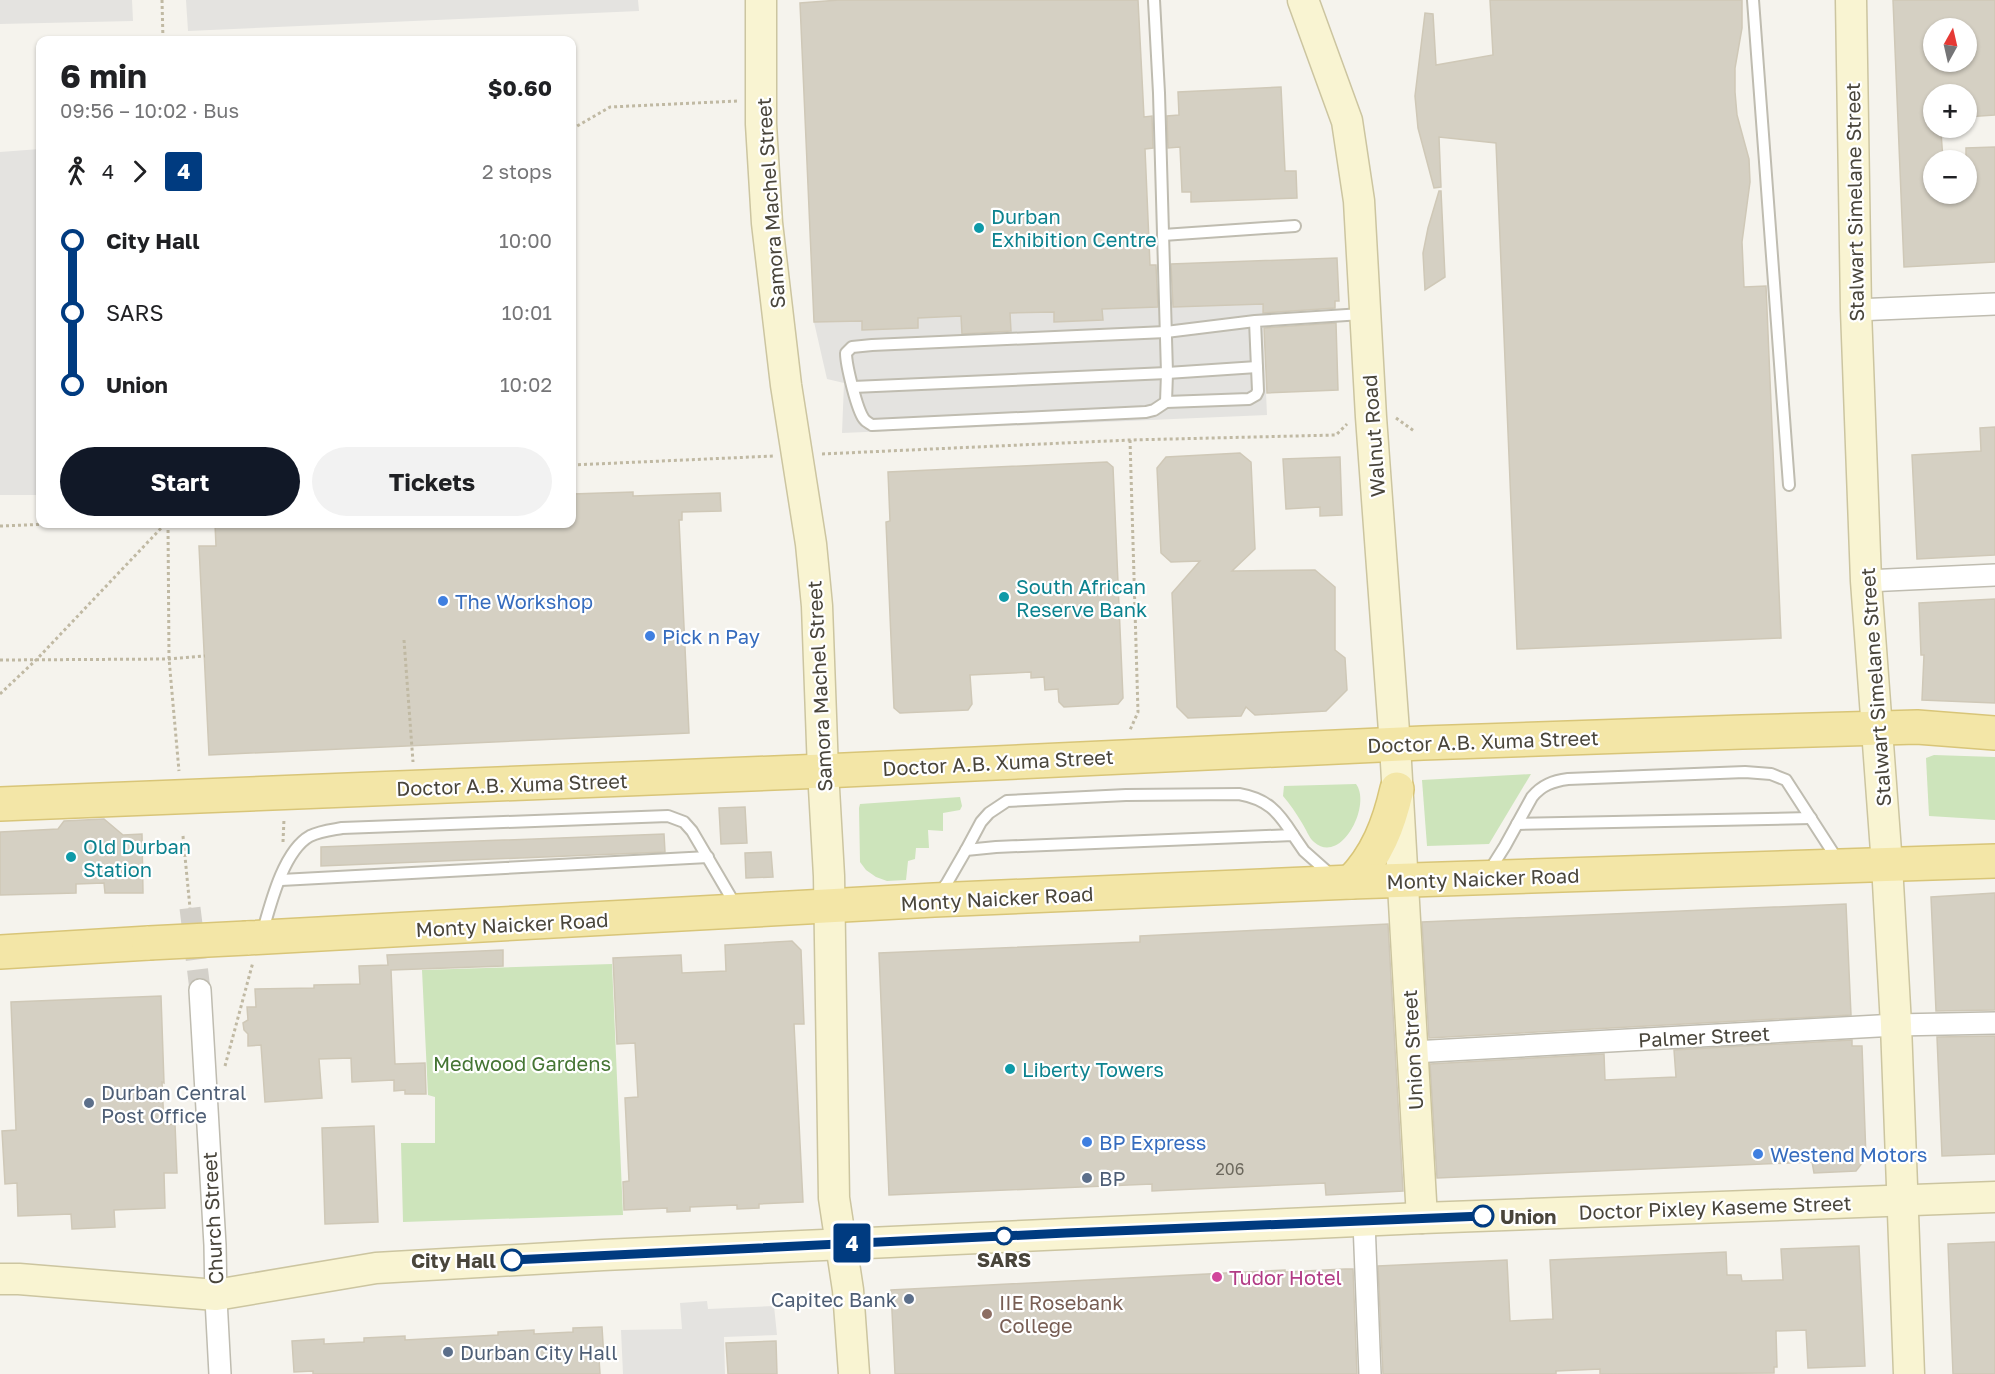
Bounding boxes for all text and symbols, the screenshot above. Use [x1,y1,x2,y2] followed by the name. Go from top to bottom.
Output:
[1923,18,1977,72] north arrow
[1923,18,1977,204] map controls
[60,56,147,95] text: 6 min
[488,74,552,101] text: $0.60
[1840,82,1868,322] street label: Stalwart Simelane Street
[1923,84,1977,138] button: +
[751,97,789,309] street label: Samora Machel Street
[60,98,239,122] text: 09:56 – 10:02 · Bus
[1923,150,1977,204] button: −
[60,155,93,188] icon: walk
[123,155,156,188] icon: forward
[177,158,190,184] text: 4
[102,159,114,183] text: 4
[482,159,552,183] text: 2 stops
[991,204,1157,251] place label: Durban Exhibition Centre
[972,221,986,235] marker: Durban Exhibition Centre
[106,227,200,254] text: City Hall
[499,228,552,252] text: 10:00
[106,299,164,326] text: SARS
[502,300,552,324] text: 10:01
[106,371,168,398] text: Union
[500,372,552,396] text: 10:02
[1357,374,1389,498] street label: Walnut Road
[60,447,300,516] button: Start
[312,447,552,516] button: Tickets
[1855,567,1895,807] street label: Stalwart Simelane Street
[1016,574,1147,621] place label: South African Reserve Bank
[801,580,837,792] street label: Samora Machel Street
[455,589,593,613] place label: The Workshop
[997,590,1011,604] marker: South African Reserve Bank
[436,594,450,608] marker: The Workshop
[662,624,760,648] place label: Pick n Pay
[643,629,657,643] marker: Pick n Pay
[1367,725,1599,757] street label: Doctor A.B. Xuma Street
[882,744,1114,780] street label: Doctor A.B. Xuma Street
[396,768,628,800] street label: Doctor A.B. Xuma Street
[83,834,191,881] place label: Old Durban Station
[64,850,78,864] marker: Old Durban Station
[1386,863,1580,893] street label: Monty Naicker Road
[900,881,1094,915] street label: Monty Naicker Road
[415,907,609,941] street label: Monty Naicker Road
[1397,989,1427,1111] street label: Union Street
[1638,1021,1770,1051] street label: Palmer Street
[433,1051,611,1075] park label: Medwood Gardens
[1022,1057,1164,1081] place label: Liberty Towers
[1003,1062,1017,1076] marker: Liberty Towers
[101,1080,246,1127] place label: Durban Central Post Office
[82,1096,96,1110] marker: Durban Central Post Office
[1099,1130,1206,1154] place label: BP Express
[1080,1135,1094,1149] marker: BP Express
[1770,1142,1927,1166] place label: Westend Motors
[1751,1147,1765,1161] marker: Westend Motors
[197,1151,227,1285] street label: Church Street
[1216,1159,1244,1179] house number: 206
[1099,1166,1126,1190] place label: BP
[1080,1171,1094,1185] marker: BP
[1578,1190,1852,1224] street label: Doctor Pixley Kaseme Street
[1500,1204,1556,1228] place label: Union
[1472,1205,1494,1227] marker: Union
[832,1224,872,1262] line badge: 4
[995,1227,1013,1245] marker: SARS
[845,1230,859,1256] text: 4
[977,1247,1031,1271] place label: SARS
[411,1248,496,1272] place label: City Hall
[501,1249,523,1271] marker: City Hall
[1229,1265,1342,1289] place label: Tudor Hotel
[1210,1270,1224,1284] marker: Tudor Hotel
[771,1287,897,1311] place label: Capitec Bank
[999,1290,1124,1337] place label: IIE Rosebank College
[902,1292,916,1306] marker: Capitec Bank
[980,1307,994,1321] marker: IIE Rosebank College
[460,1340,618,1364] place label: Durban City Hall
[441,1345,455,1359] marker: Durban City Hall

